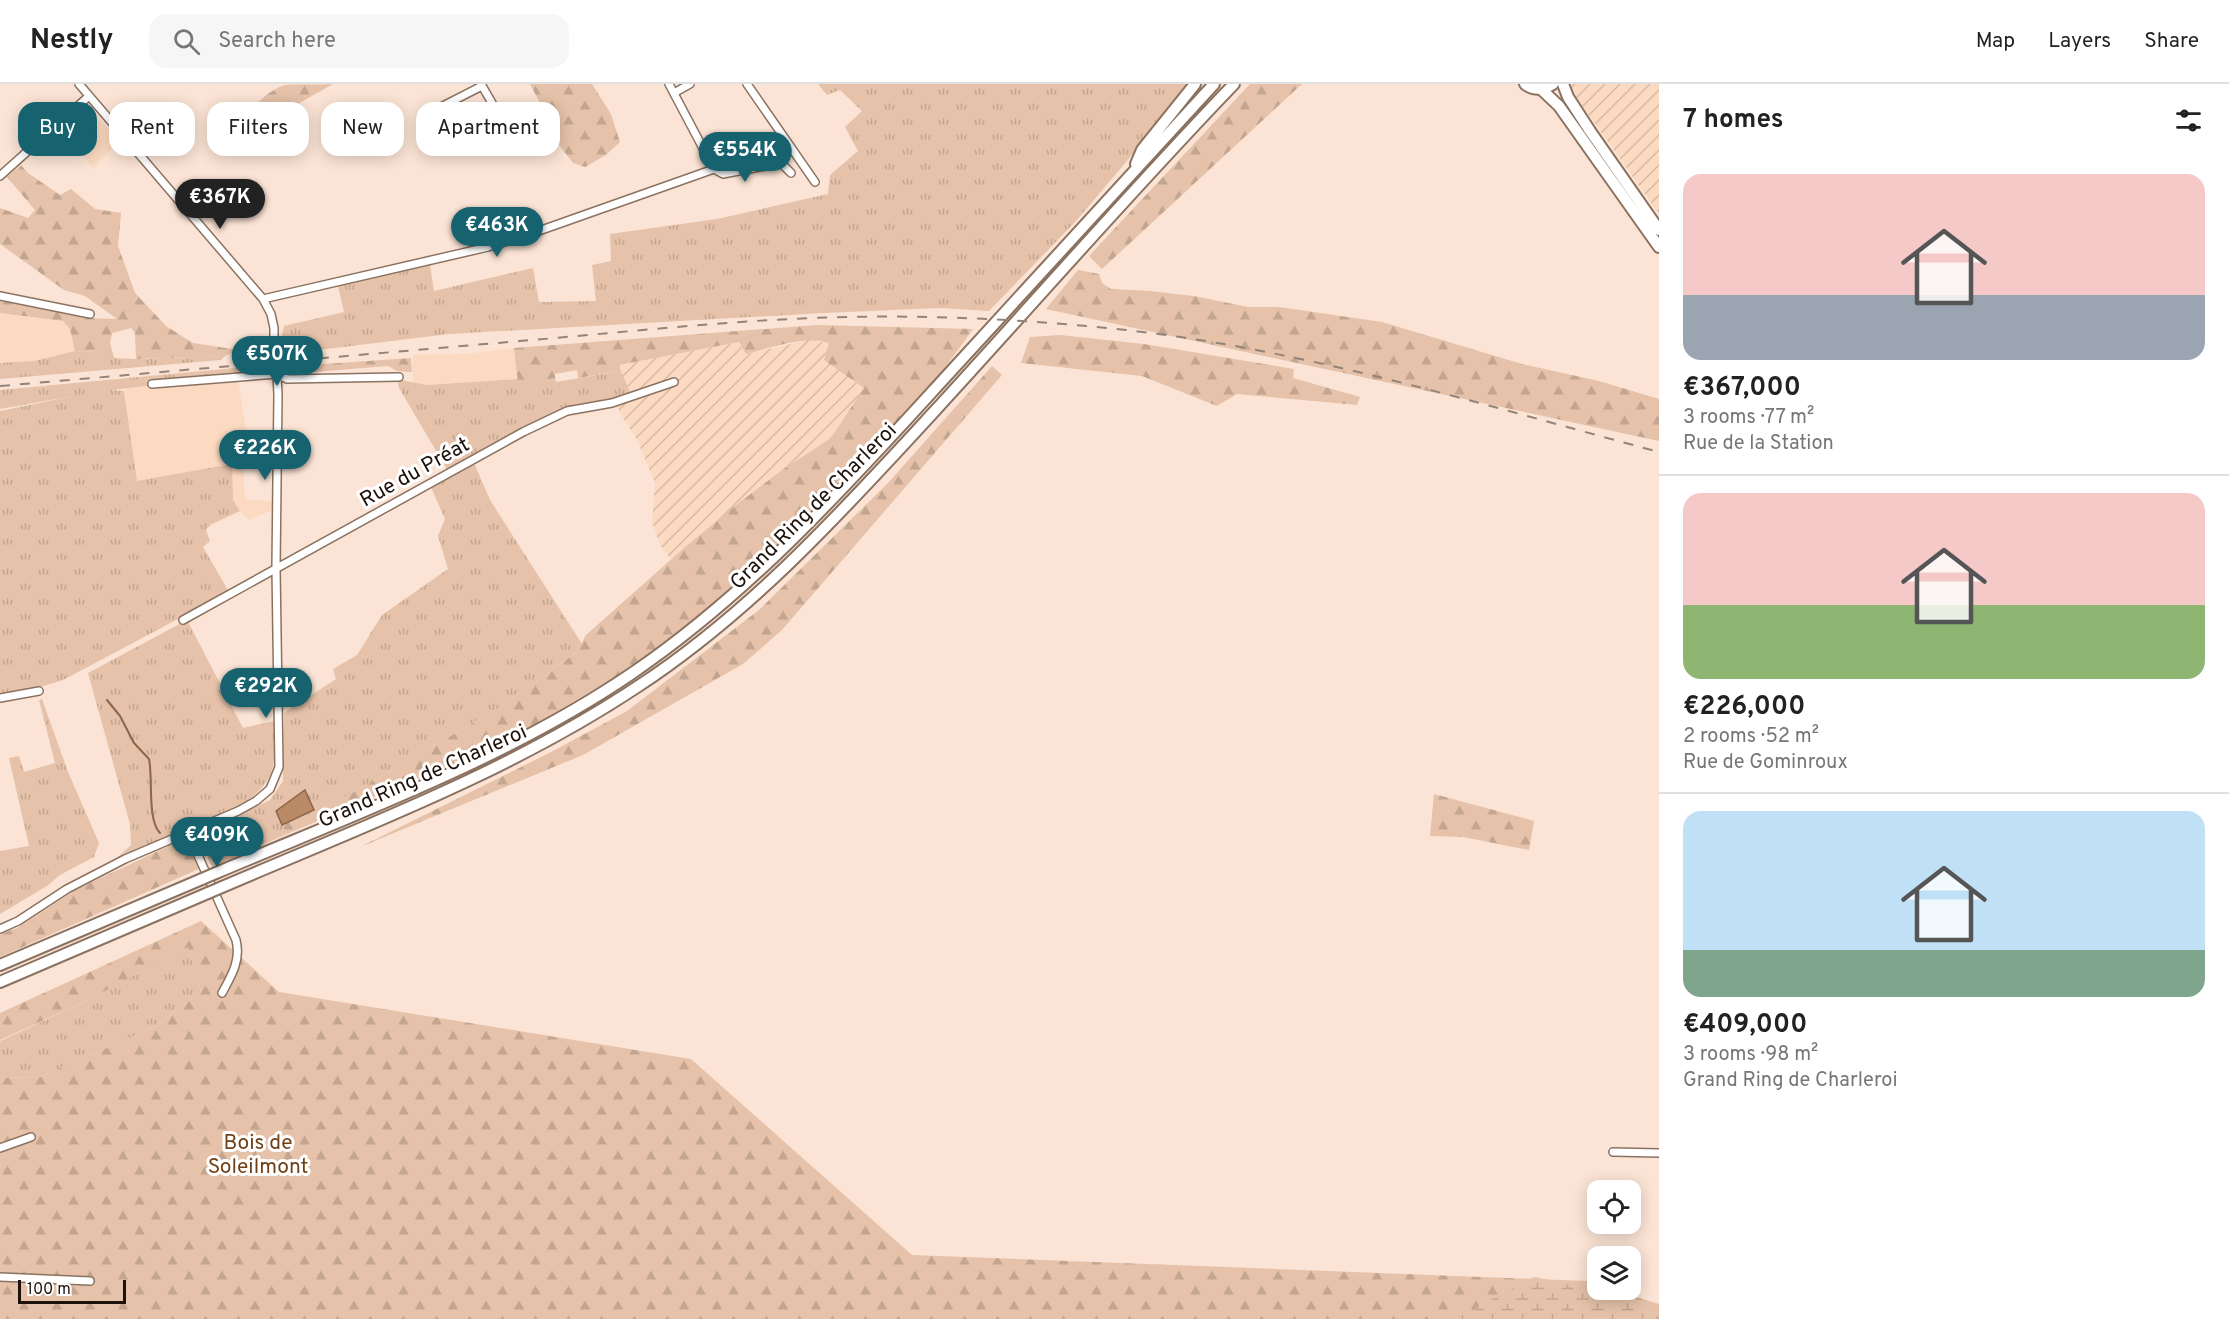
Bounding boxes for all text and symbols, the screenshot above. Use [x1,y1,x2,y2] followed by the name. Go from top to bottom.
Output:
[149,14,569,68] search box
[30,23,113,59] text: Nestly
[170,25,203,58] icon: search
[218,28,336,55] text: Search here
[1976,28,2015,55] text: Map
[2048,28,2111,55] text: Layers
[2144,28,2199,55] text: Share
[18,102,97,156] chip: Buy
[109,102,195,156] chip: Rent
[207,102,309,156] chip: Filters
[321,102,404,156] chip: New
[416,102,560,156] chip: Apartment
[1683,104,1783,137] text: 7 homes
[2172,104,2205,137] icon: filters
[703,132,787,183] pin: €554K
[713,138,777,164] text: €554K
[178,179,262,230] pin: €367K
[189,185,251,211] text: €367K
[455,207,539,258] pin: €463K
[465,213,529,239] text: €463K
[1890,213,1998,321] icon: home
[235,336,319,387] pin: €507K
[246,342,308,368] text: €507K
[1683,372,1801,405] text: €367,000
[1683,405,1814,431] text: 3 rooms · 77 m²
[725,418,903,596] street label: Grand Ring de Charleroi
[223,430,307,481] pin: €226K
[1683,431,1834,457] text: Rue de la Station
[356,432,474,514] street label: Rue du Préat
[233,436,297,462] text: €226K
[1890,532,1998,640] icon: home
[224,668,308,719] pin: €292K
[234,674,298,700] text: €292K
[1683,691,1805,724] text: €226,000
[315,719,531,835] street label: Grand Ring de Charleroi
[1683,724,1819,750] text: 2 rooms · 52 m²
[1683,750,1848,776] text: Rue de Gominroux
[175,817,259,868] pin: €409K
[184,823,250,849] text: €409K
[1890,850,1998,958] icon: home
[1683,1009,1807,1042] text: €409,000
[1683,1042,1818,1068] text: 3 rooms · 98 m²
[1683,1068,1898,1094] text: Grand Ring de Charleroi
[208,1130,308,1181] park label: Bois de Soleilmont
[1587,1180,1641,1300] map controls
[1587,1180,1641,1234] button: locate
[1587,1246,1641,1300] button: layers
[18,1277,126,1304] scale bar
[27,1280,71,1300] text: 100 m

